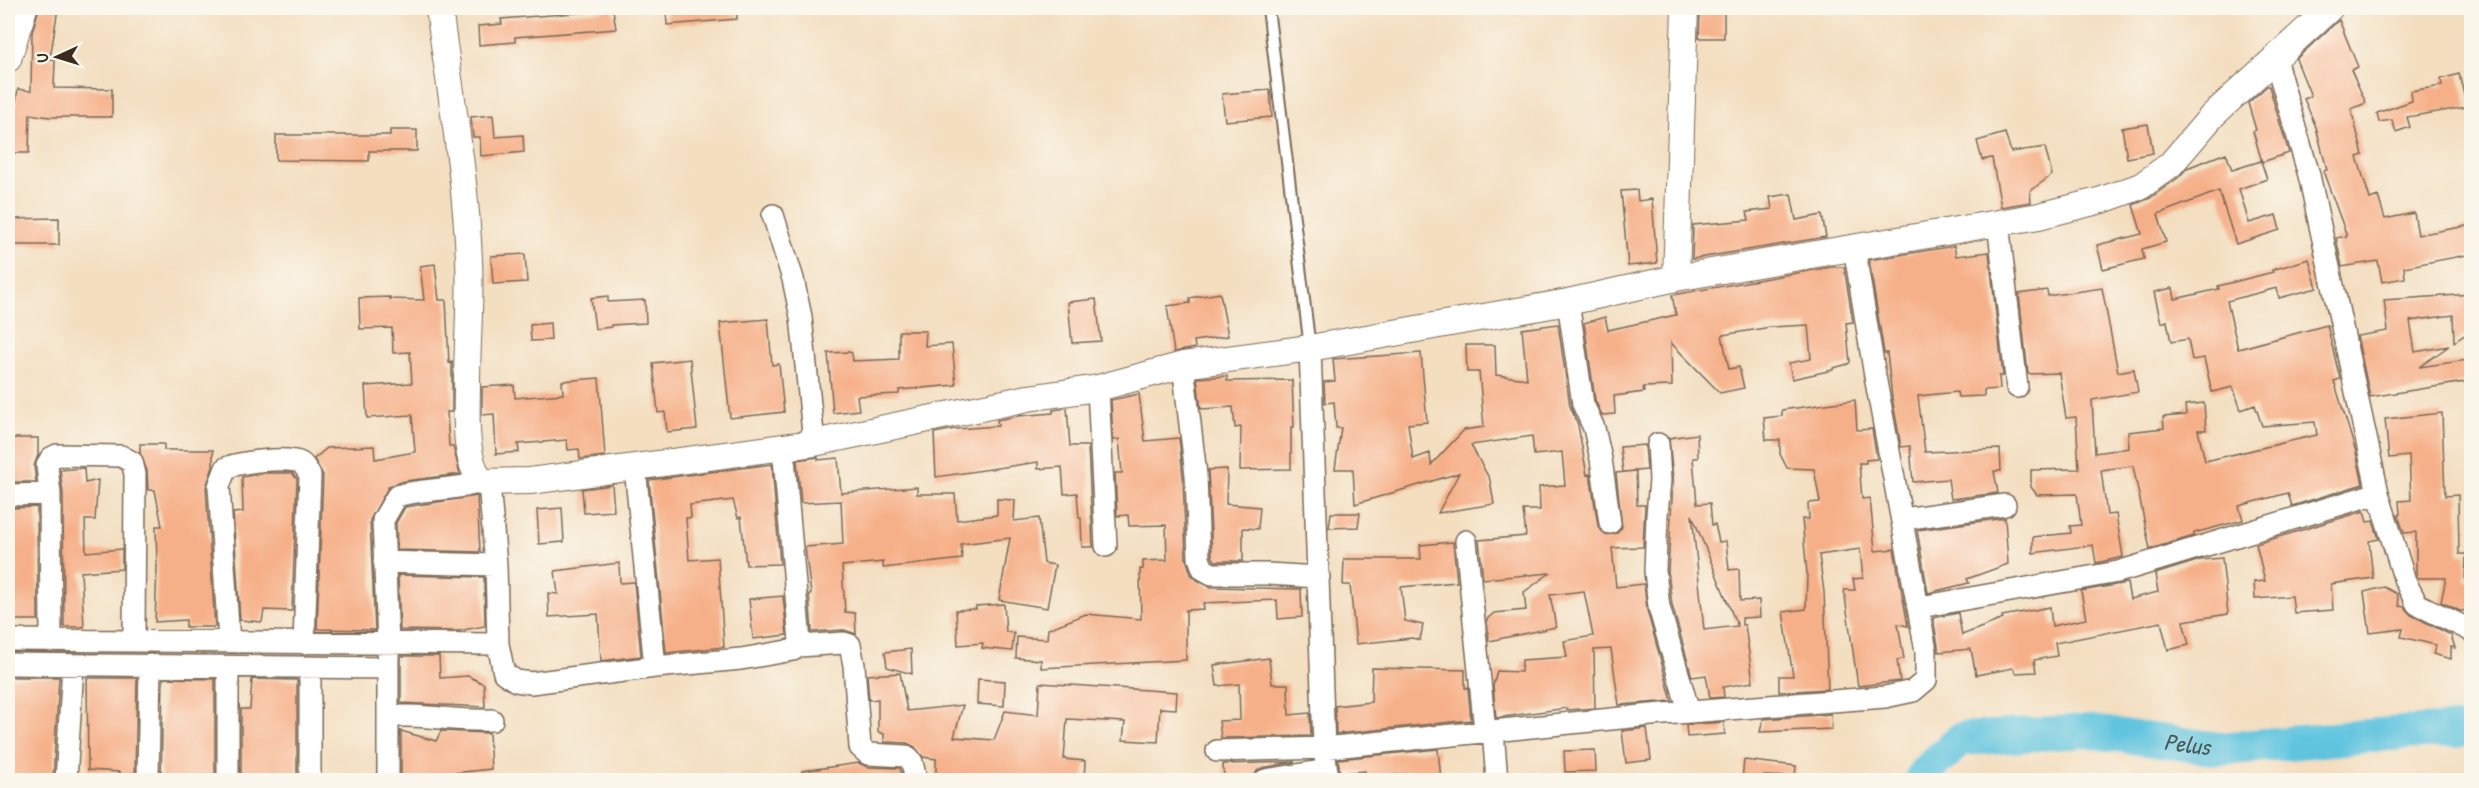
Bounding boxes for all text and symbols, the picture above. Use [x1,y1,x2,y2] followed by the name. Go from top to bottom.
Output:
[27,27,87,87] north arrow
[31,53,53,63] text: U
[2162,725,2215,763] water label: Pelus

